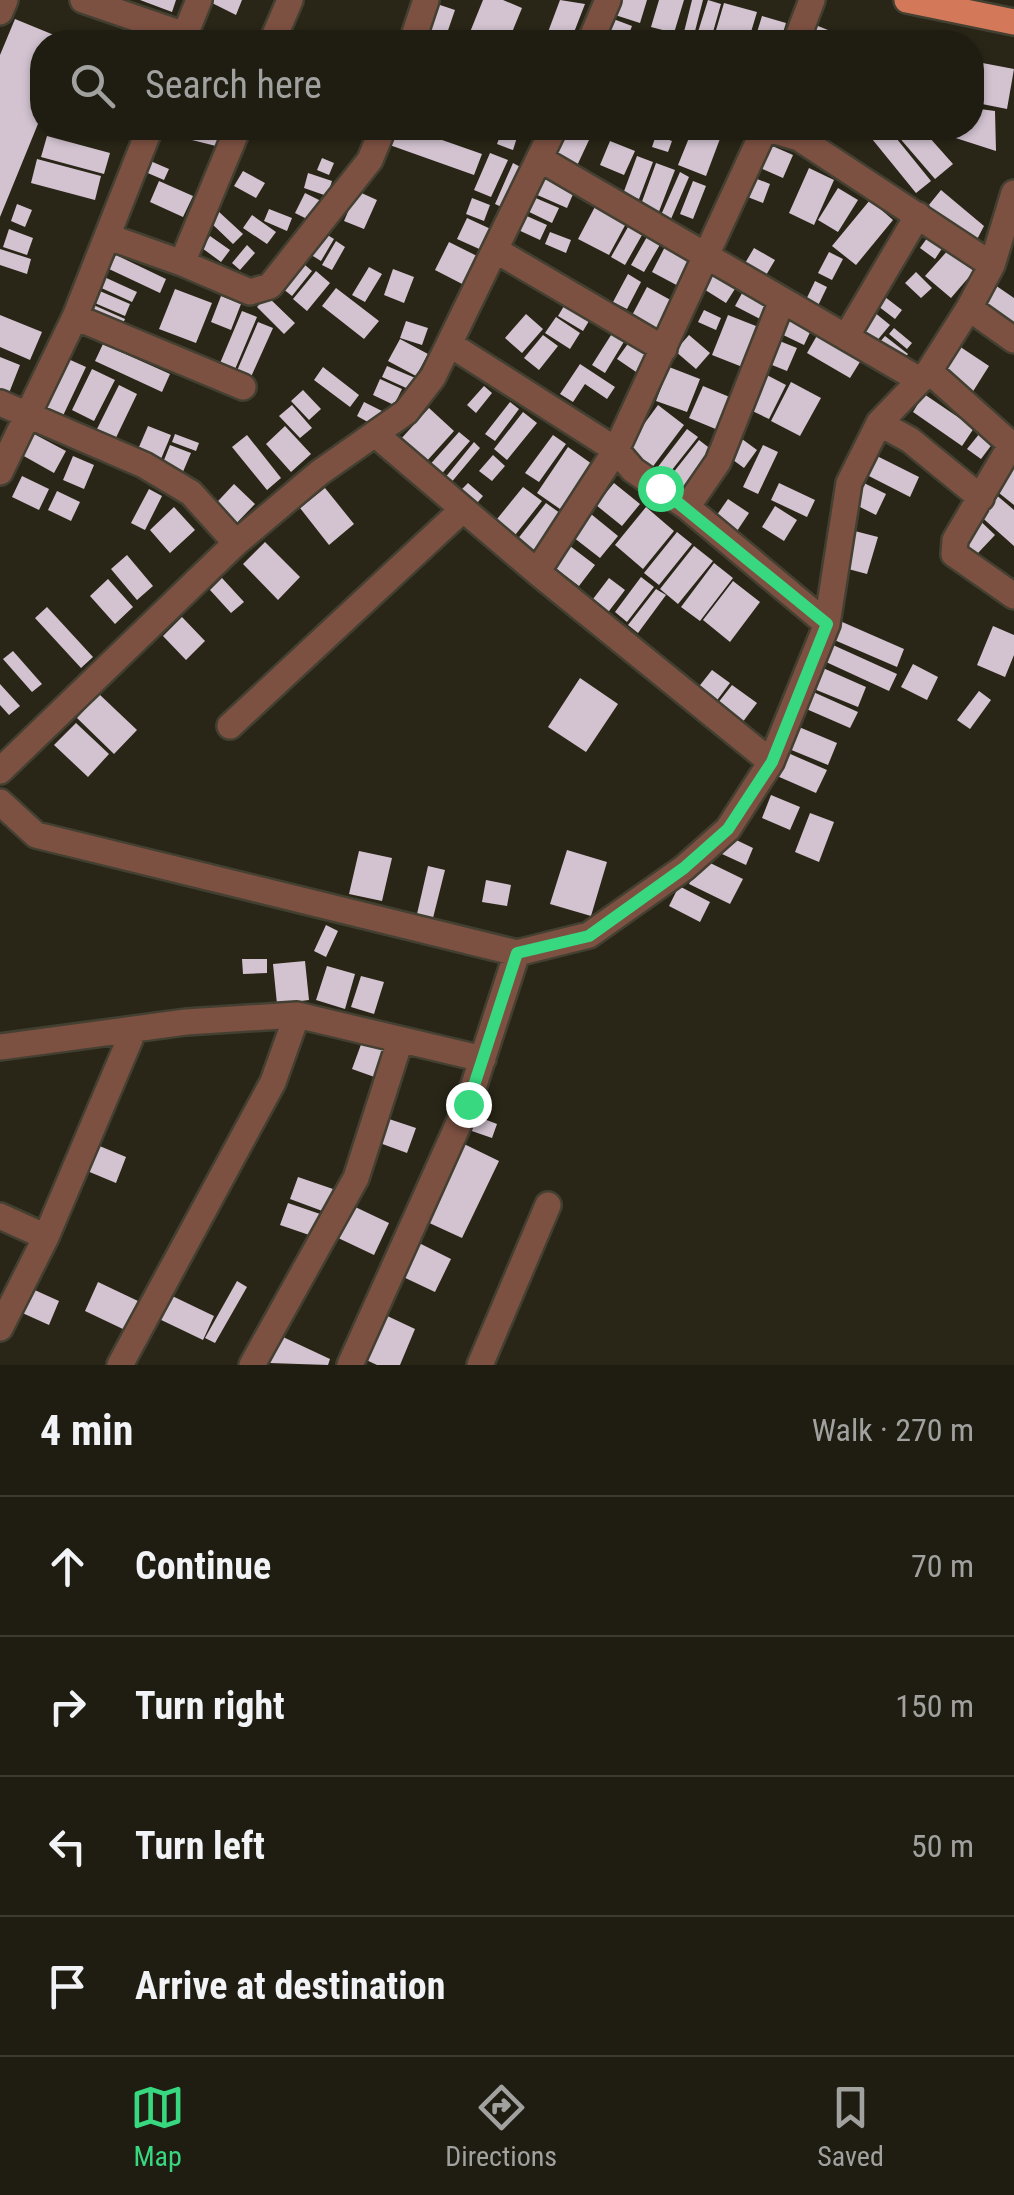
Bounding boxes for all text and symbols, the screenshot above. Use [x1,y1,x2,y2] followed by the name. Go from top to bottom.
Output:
[30,30,984,140] search box
[65,58,120,113] icon: search
[145,63,322,107] text: Search here
[638,466,684,512] route start
[446,1082,492,1128] route end
[40,1406,133,1455] text: 4 min
[812,1411,974,1449] text: Walk · 270 m
[40,1539,95,1594] icon: ahead
[135,1544,271,1588] text: Continue
[911,1547,974,1585] text: 70 m
[40,1679,95,1734] icon: right
[135,1684,285,1728] text: Turn right
[895,1687,974,1725] text: 150 m
[40,1819,95,1874] icon: left
[135,1824,265,1868] text: Turn left
[911,1827,974,1865] text: 50 m
[40,1959,95,2014] icon: arrive
[135,1964,445,2008] text: Arrive at destination
[130,2080,185,2173] tab: Map
[445,2080,557,2173] tab: Directions
[817,2080,884,2173] tab: Saved

